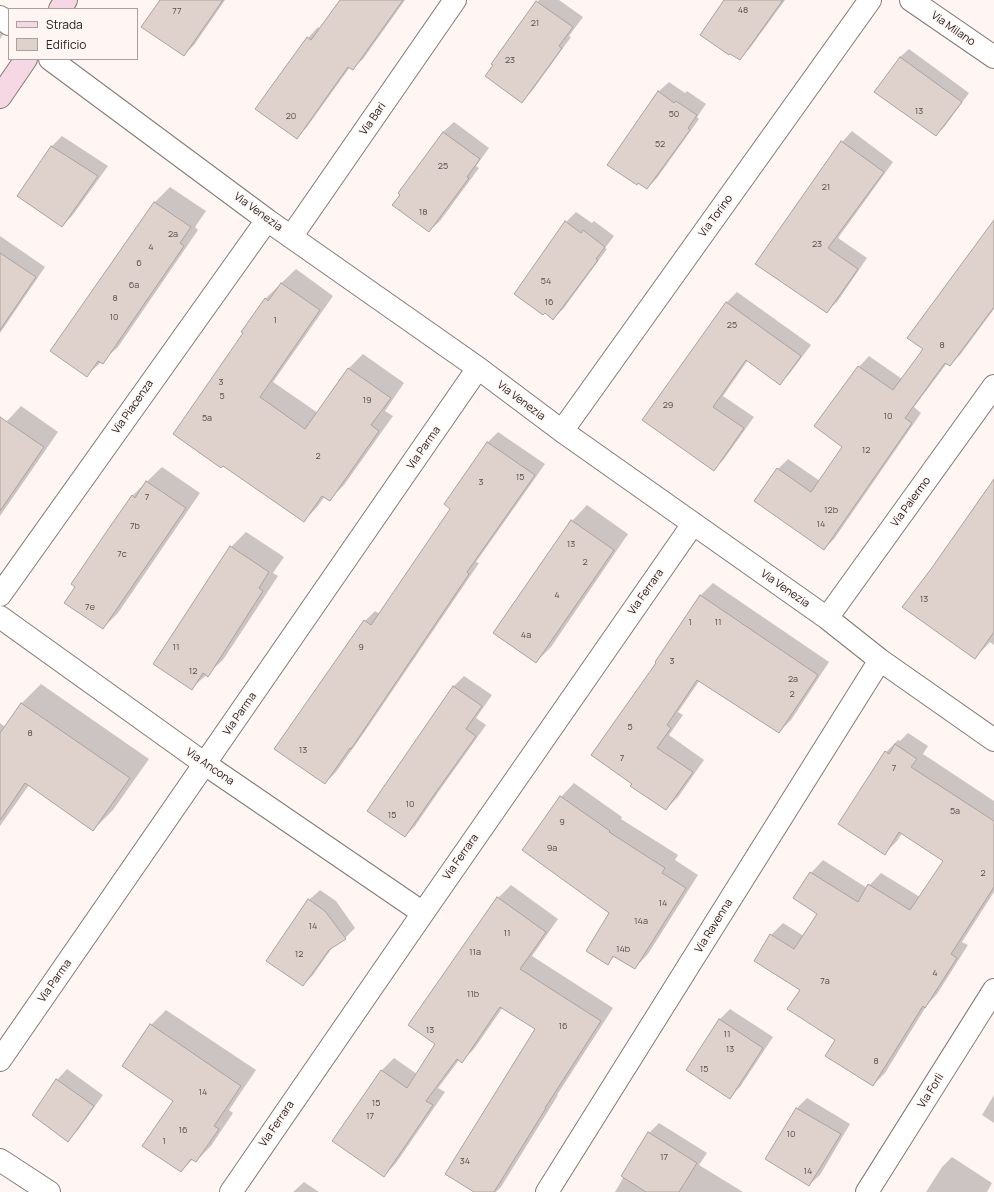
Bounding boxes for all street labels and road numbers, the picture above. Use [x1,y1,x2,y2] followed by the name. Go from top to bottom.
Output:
[928,9,978,49] street label: Via Milano
[357,100,389,138] street label: Via Bari
[231,190,285,234] street label: Via Venezia
[696,192,736,240] street label: Via Torino
[110,377,156,437] street label: Via Piacenza
[494,379,548,423] street label: Via Venezia
[404,424,444,472] street label: Via Parma
[888,474,934,530] street label: Via Palermo
[625,567,667,617] street label: Via Ferrara
[758,567,812,611] street label: Via Venezia
[220,690,260,738] street label: Via Parma
[183,746,237,788] street label: Via Ancona
[440,832,482,882] street label: Via Ferrara
[692,897,736,955] street label: Via Ravenna
[35,957,75,1005] street label: Via Parma
[915,1071,947,1111] street label: Via Forlì
[257,1098,297,1150] street label: Via Ferrara

